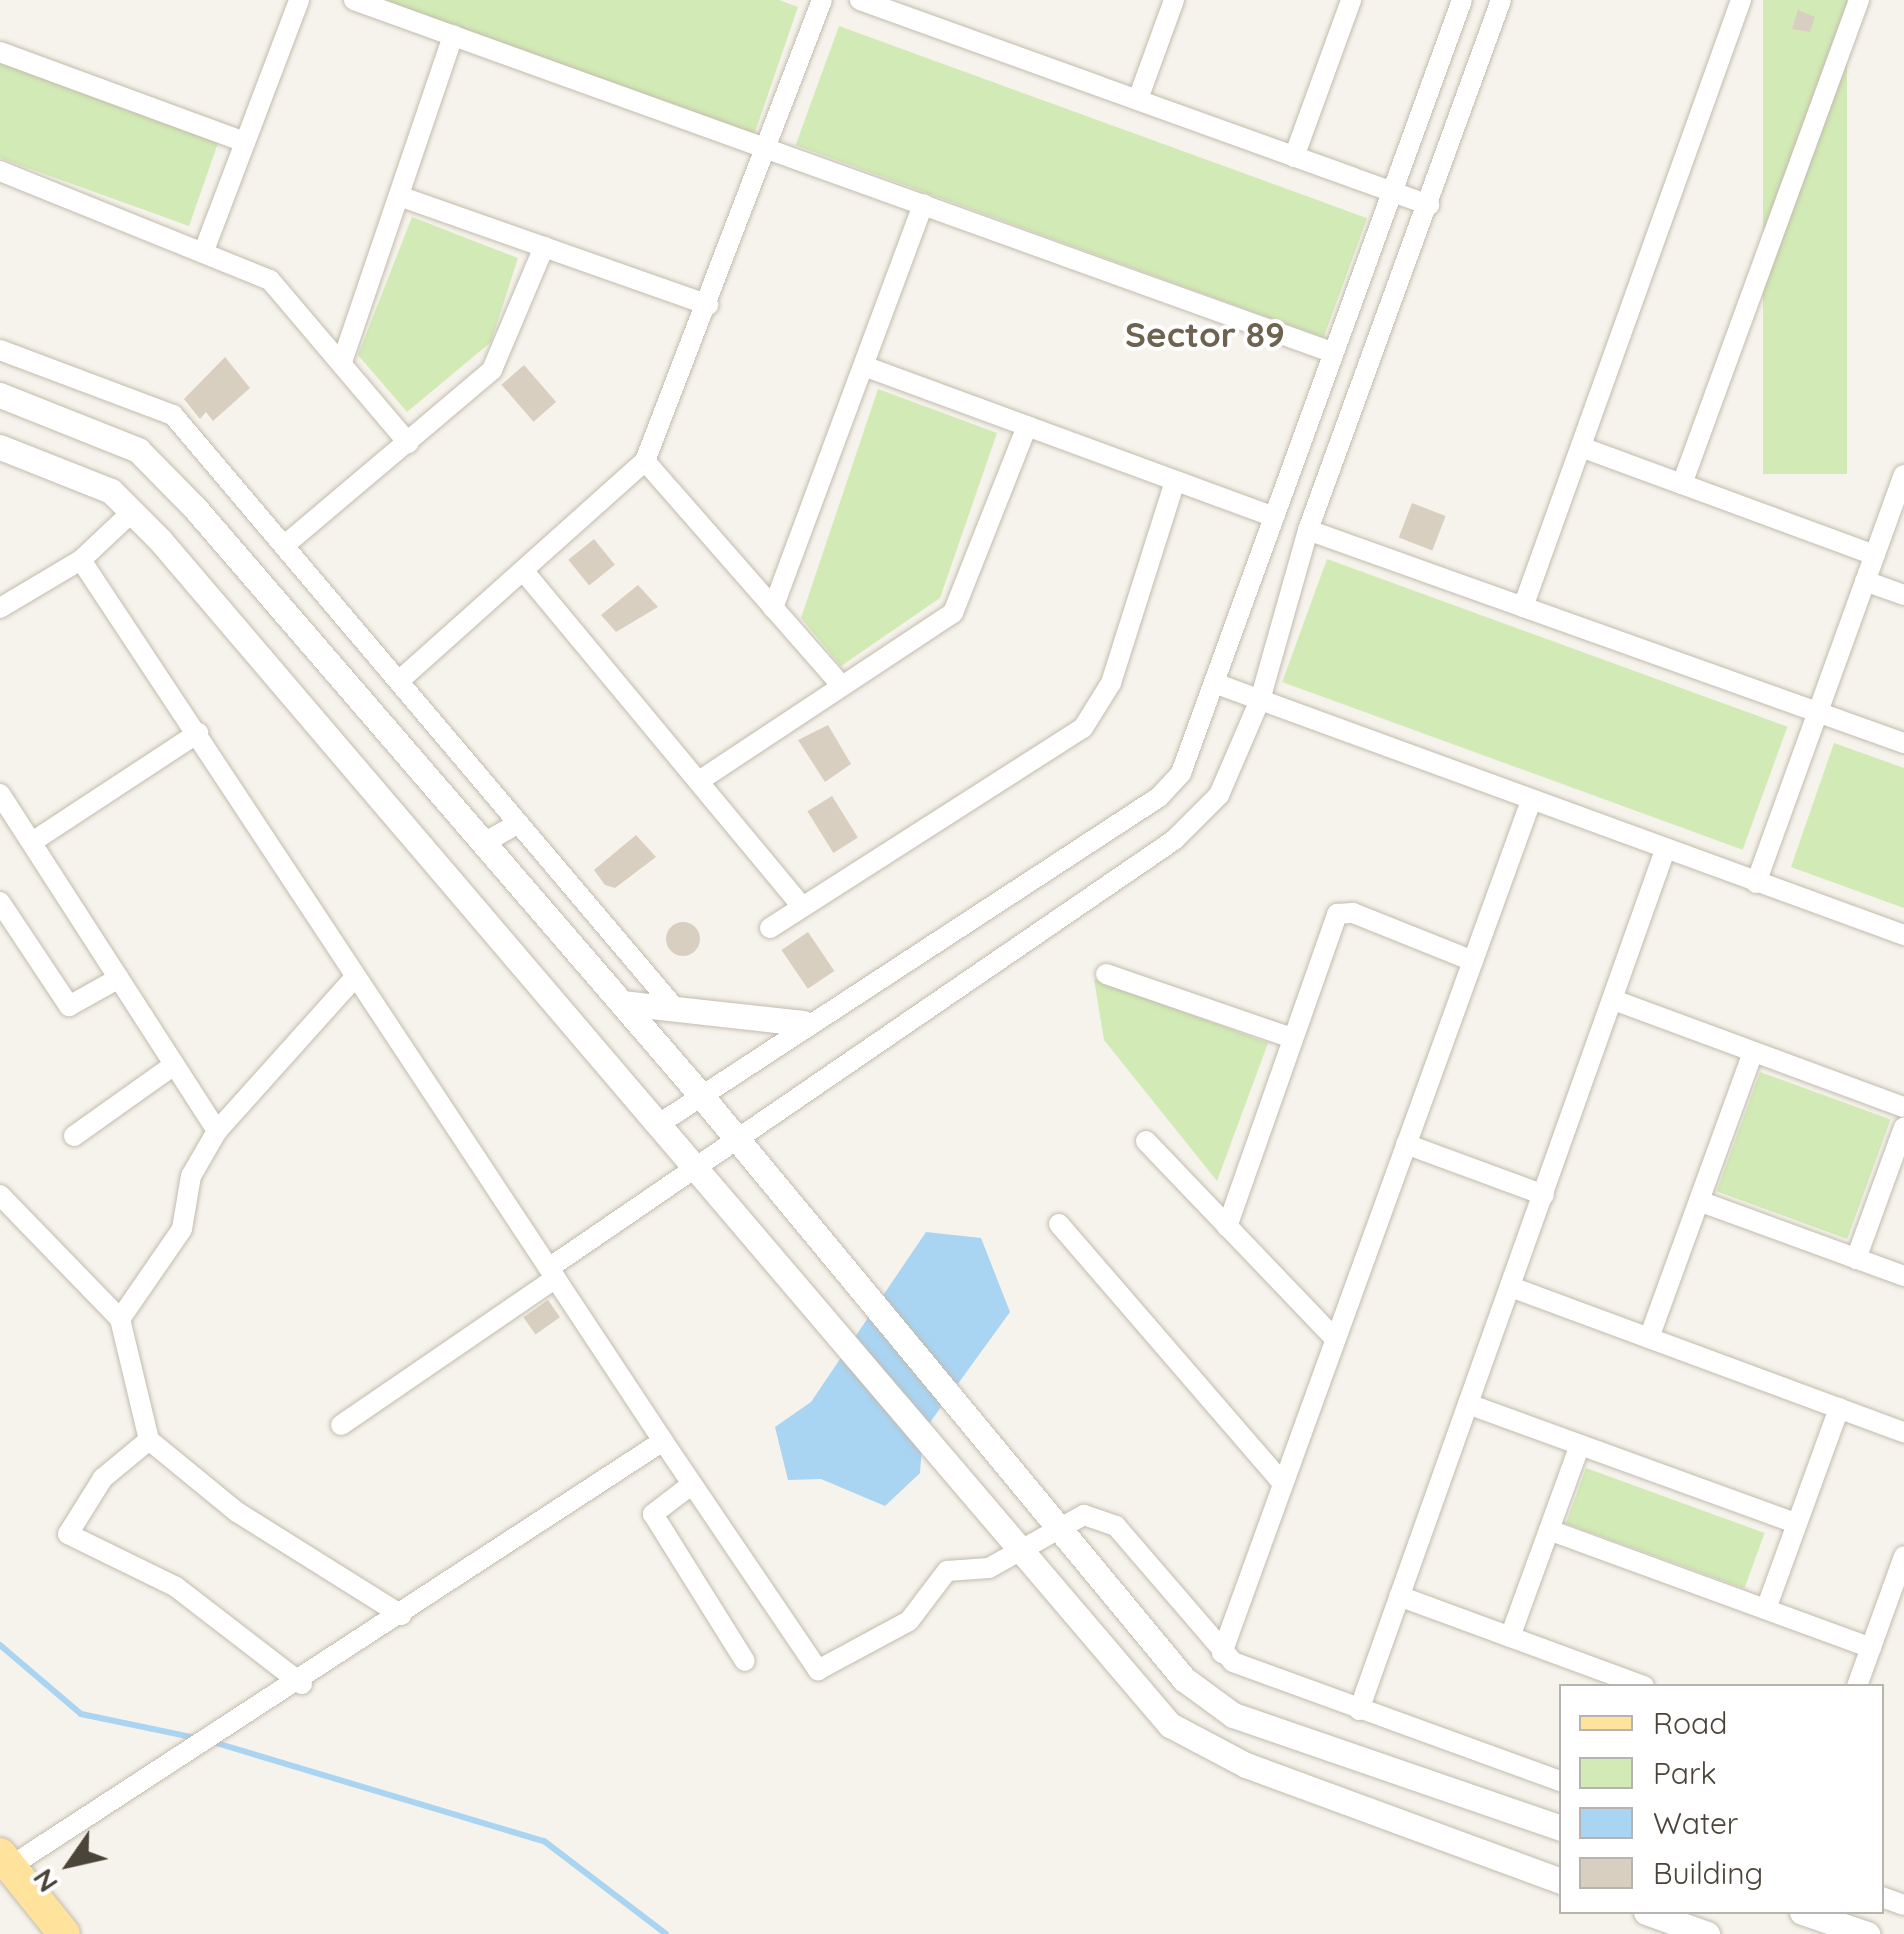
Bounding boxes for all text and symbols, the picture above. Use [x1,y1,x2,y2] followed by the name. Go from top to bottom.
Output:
[1125,313,1285,355] district label: Sector 89
[1559,1684,1884,1914] legend
[1653,1704,1727,1742] text: Road
[1653,1754,1717,1792] text: Park
[1653,1804,1738,1842] text: Water
[20,1814,120,1914] north arrow
[1653,1854,1763,1892] text: Building
[24,1863,65,1899] text: N

